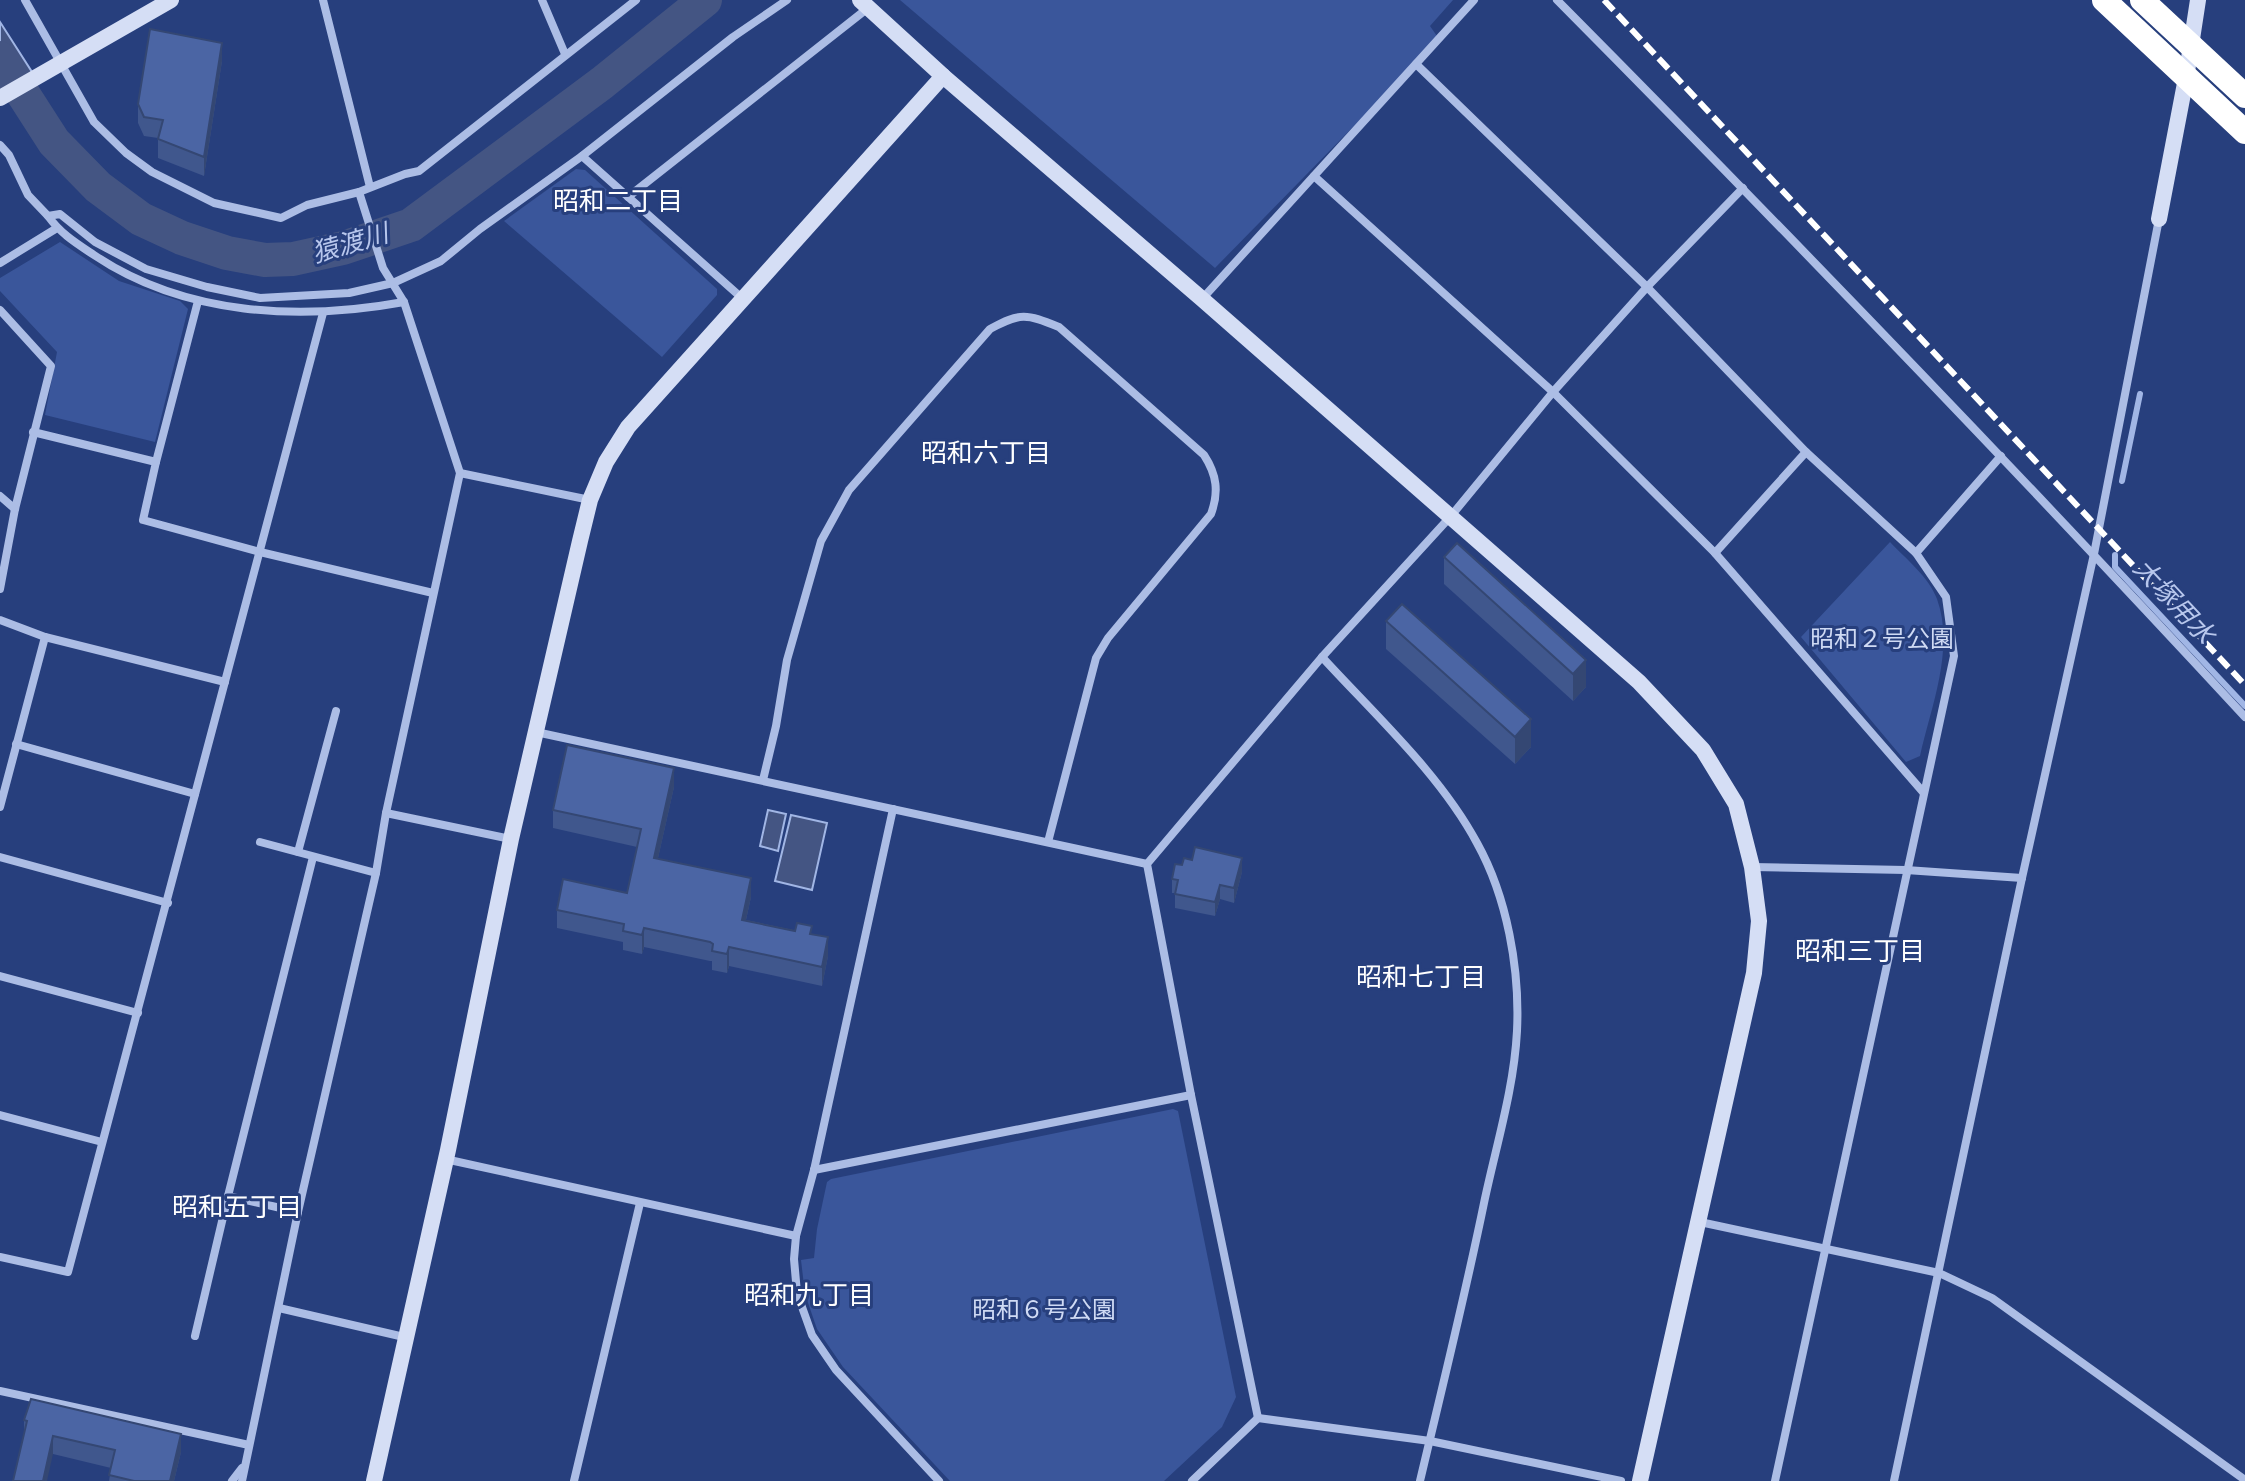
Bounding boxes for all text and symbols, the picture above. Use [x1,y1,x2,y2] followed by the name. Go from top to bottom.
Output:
[553,183,683,220] district label: 昭和二丁目
[308,214,396,272] water label: 猿渡川
[921,435,1051,472] district label: 昭和六丁目
[2125,551,2225,654] water label: 大塚用水
[1810,622,1954,657] park label: 昭和２号公園
[1795,933,1925,970] district label: 昭和三丁目
[1356,959,1486,996] district label: 昭和七丁目
[172,1189,302,1226] district label: 昭和五丁目
[744,1277,874,1314] district label: 昭和九丁目
[972,1293,1116,1328] park label: 昭和６号公園

